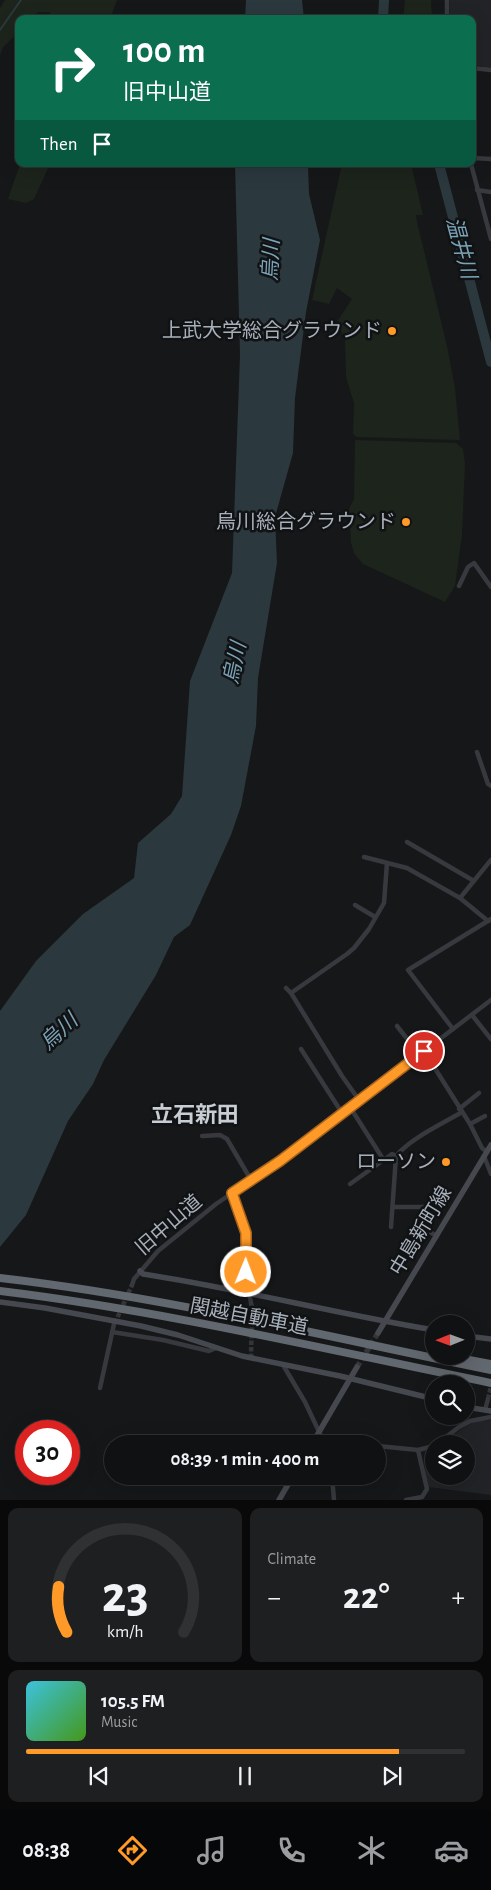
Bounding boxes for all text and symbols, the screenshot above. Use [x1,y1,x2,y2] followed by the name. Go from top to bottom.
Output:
[123,34,206,69] text: 100 m
[40,35,105,100] icon: right
[123,81,211,103] text: 旧中山道
[88,130,116,158] icon: arrive
[40,135,78,154] text: Then
[443,215,481,283] water label: 温井川
[258,236,283,282] water label: 烏川
[162,320,382,341] place label: 上武大学総合グラウンド
[386,325,398,337] marker: 上武大学総合グラウンド
[216,511,396,532] place label: 烏川総合グラウンド
[400,516,412,528] marker: 烏川総合グラウンド
[219,638,250,686] water label: 烏川
[36,1008,83,1054] water label: 烏川
[403,1030,445,1072] pin
[410,1037,438,1065] icon: arrive
[151,1103,239,1126] district label: 立石新田
[356,1152,436,1172] place label: ローソン
[440,1156,452,1168] marker: ローソン
[385,1182,455,1279] street label: 中島新町線
[132,1190,206,1259] street label: 旧中山道
[219,1245,271,1297] position arrow
[188,1295,310,1338] street label: 関越自動車道
[425,1315,475,1365] north arrow
[425,1315,475,1485] map controls
[425,1375,475,1425] button: search
[15,1420,80,1485] speed limit sign: 30
[425,1435,475,1485] button: layers
[171,1450,319,1469] text: 08:39 · 1 min · 400 m
[268,1551,316,1567] text: Climate
[101,1569,148,1621] text: 23
[343,1578,390,1616] text: 22°
[268,1584,281,1612] text: −
[452,1584,465,1612] text: +
[106,1623,143,1641] text: km/h
[101,1692,165,1711] text: 105.5 FM
[101,1714,137,1730] text: Music
[85,1762,113,1790] icon: previous
[231,1762,259,1790] icon: pause
[378,1762,406,1790] icon: next
[115,1833,150,1868] icon: directions
[194,1833,229,1868] icon: music
[274,1833,309,1868] icon: phone
[354,1833,389,1868] icon: climate
[434,1833,469,1868] icon: car
[22,1839,70,1861] text: 08:38

